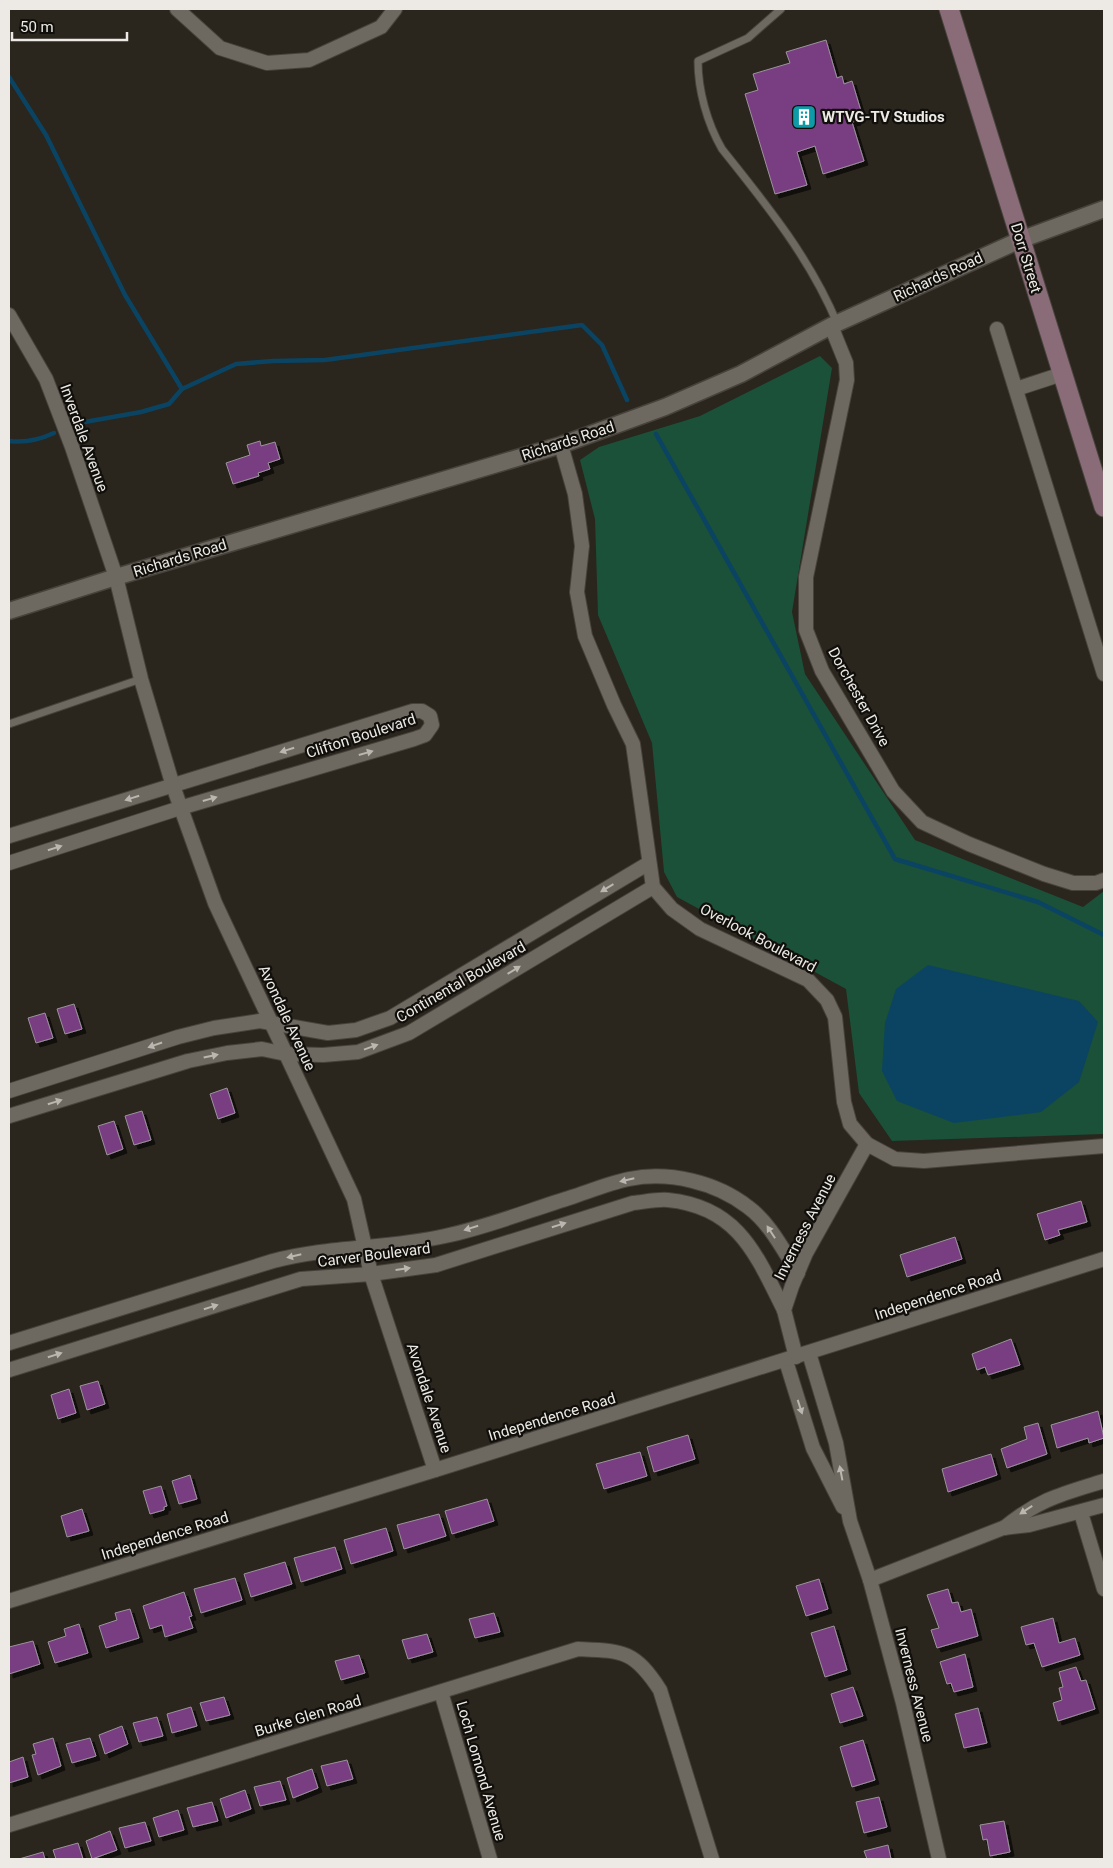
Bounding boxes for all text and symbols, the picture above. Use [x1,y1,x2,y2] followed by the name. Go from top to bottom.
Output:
[12,10,128,42] scale bar
[20,18,54,36] text: 50 m
[791,104,817,130] building icon: WTVG-TV Studios
[822,108,945,126] place label: WTVG-TV Studios
[1007,221,1045,295] street label: Dorr Street
[890,248,986,306] street label: Richards Road
[56,382,112,494] street label: Inverdale Avenue
[519,418,617,464] street label: Richards Road
[131,535,229,581] street label: Richards Road
[824,644,894,750] street label: Dorchester Drive
[304,710,418,762] street label: Clifton Boulevard
[279,747,294,755] one-way arrow
[359,749,374,757] one-way arrow
[124,795,139,803] one-way arrow
[203,795,218,803] one-way arrow
[48,843,63,851] one-way arrow
[601,883,614,892] one-way arrow
[697,900,819,976] street label: Overlook Boulevard
[393,938,529,1026] street label: Continental Boulevard
[255,962,319,1074] street label: Avondale Avenue
[508,966,521,975] one-way arrow
[147,1042,162,1049] one-way arrow
[364,1043,379,1050] one-way arrow
[204,1052,219,1060] one-way arrow
[48,1097,63,1105] one-way arrow
[770,1171,840,1283] street label: Inverness Avenue
[619,1176,634,1184] one-way arrow
[552,1221,567,1229] one-way arrow
[464,1225,479,1233] one-way arrow
[766,1225,776,1239] one-way arrow
[317,1239,431,1271] street label: Carver Boulevard
[287,1252,302,1260] one-way arrow
[396,1265,412,1273] one-way arrow
[872,1266,1004,1324] street label: Independence Road
[203,1303,218,1311] one-way arrow
[403,1341,455,1455] street label: Avondale Avenue
[48,1351,63,1359] one-way arrow
[486,1389,618,1445] street label: Independence Road
[797,1400,805,1415] one-way arrow
[837,1465,845,1481] one-way arrow
[1020,1506,1033,1515] one-way arrow
[99,1508,231,1564] street label: Independence Road
[891,1626,937,1744] street label: Inverness Avenue
[253,1691,363,1741] street label: Burke Glen Road
[452,1699,510,1843] street label: Loch Lomond Avenue

